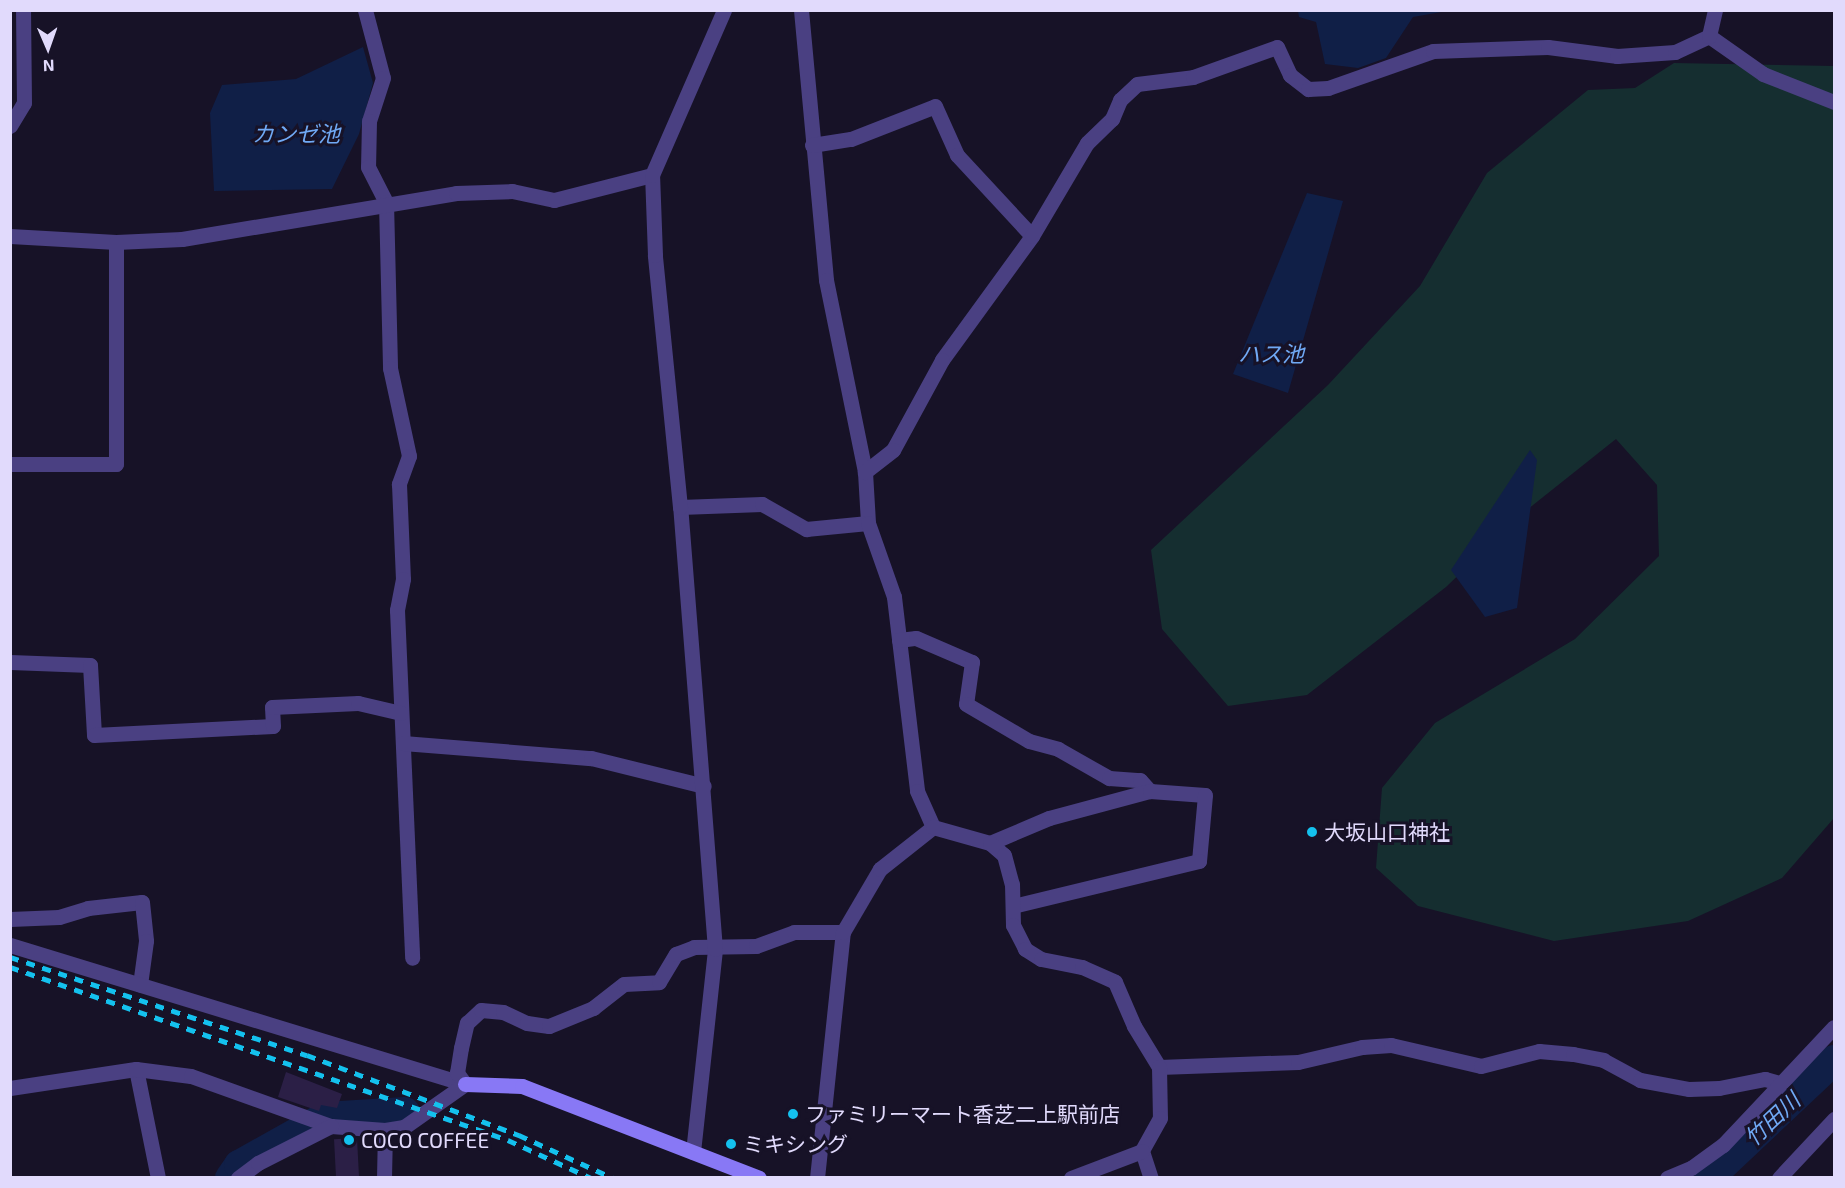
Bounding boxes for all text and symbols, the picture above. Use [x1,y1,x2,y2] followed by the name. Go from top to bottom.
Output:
[18,18,78,78] north arrow
[43,57,55,76] text: N
[252,121,340,147] water label: カンゼ池
[1238,341,1304,367] water label: ハス池
[1324,819,1450,845] place label: 大坂山口神社
[1305,825,1319,839] marker: 大坂山口神社
[1739,1087,1805,1151] water label: 竹田川
[805,1101,1120,1127] place label: ファミリーマート香芝二上駅前店
[786,1107,800,1121] marker: ファミリーマート香芝二上駅前店
[361,1127,489,1153] place label: COCO COFFEE
[743,1131,848,1157] place label: ミキシング
[342,1133,356,1147] marker: COCO COFFEE
[724,1137,738,1151] marker: ミキシング

